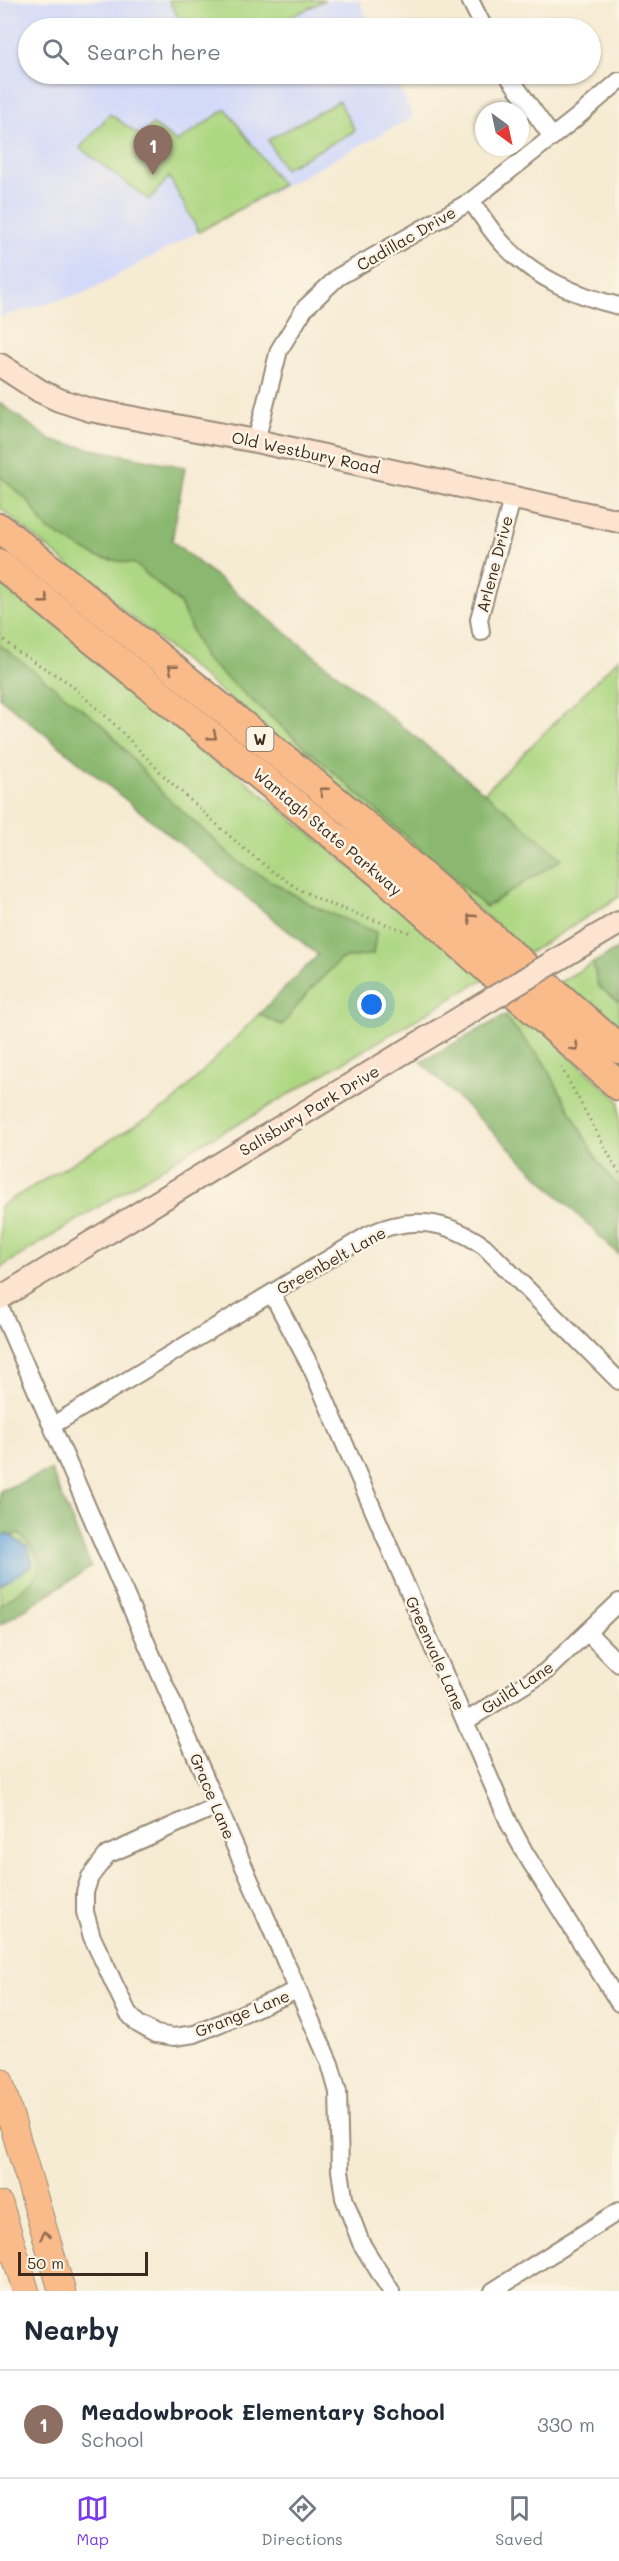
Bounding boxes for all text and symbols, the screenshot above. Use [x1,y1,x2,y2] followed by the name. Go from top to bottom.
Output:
[18,18,601,84] search box
[39,35,72,68] icon: search
[87,37,221,66] text: Search here
[475,102,529,156] north arrow
[134,126,172,175] pin: 1
[353,201,459,275] street label: Cadillac Drive
[230,426,382,478] street label: Old Westbury Road
[471,513,517,615] street label: Arlene Drive
[39,593,50,604] one-way arrow
[168,664,179,675] one-way arrow
[246,727,274,751] road number: W
[207,729,218,740] one-way arrow
[249,762,407,900] street label: Wantagh State Parkway
[319,787,330,798] one-way arrow
[467,914,478,925] one-way arrow
[357,990,386,1019] your location
[569,1040,579,1051] one-way arrow
[235,1060,383,1160] street label: Salisbury Park Drive
[273,1221,389,1299] street label: Greenbelt Lane
[401,1592,471,1714] street label: Greenvale Lane
[477,1656,557,1718] street label: Guild Lane
[185,1750,241,1842] street label: Grace Lane
[192,1984,292,2042] street label: Grange Lane
[40,2230,52,2241] one-way arrow
[18,2249,148,2276] scale bar
[27,2252,64,2273] text: 50 m
[24,2313,119,2347] text: Nearby
[81,2397,445,2426] text: Meadowbrook Elementary School
[39,2411,48,2437] text: 1
[537,2411,595,2437] text: 330 m
[81,2426,144,2452] text: School
[76,2492,109,2549] tab: Map
[262,2492,343,2549] tab: Directions
[495,2492,543,2549] tab: Saved

